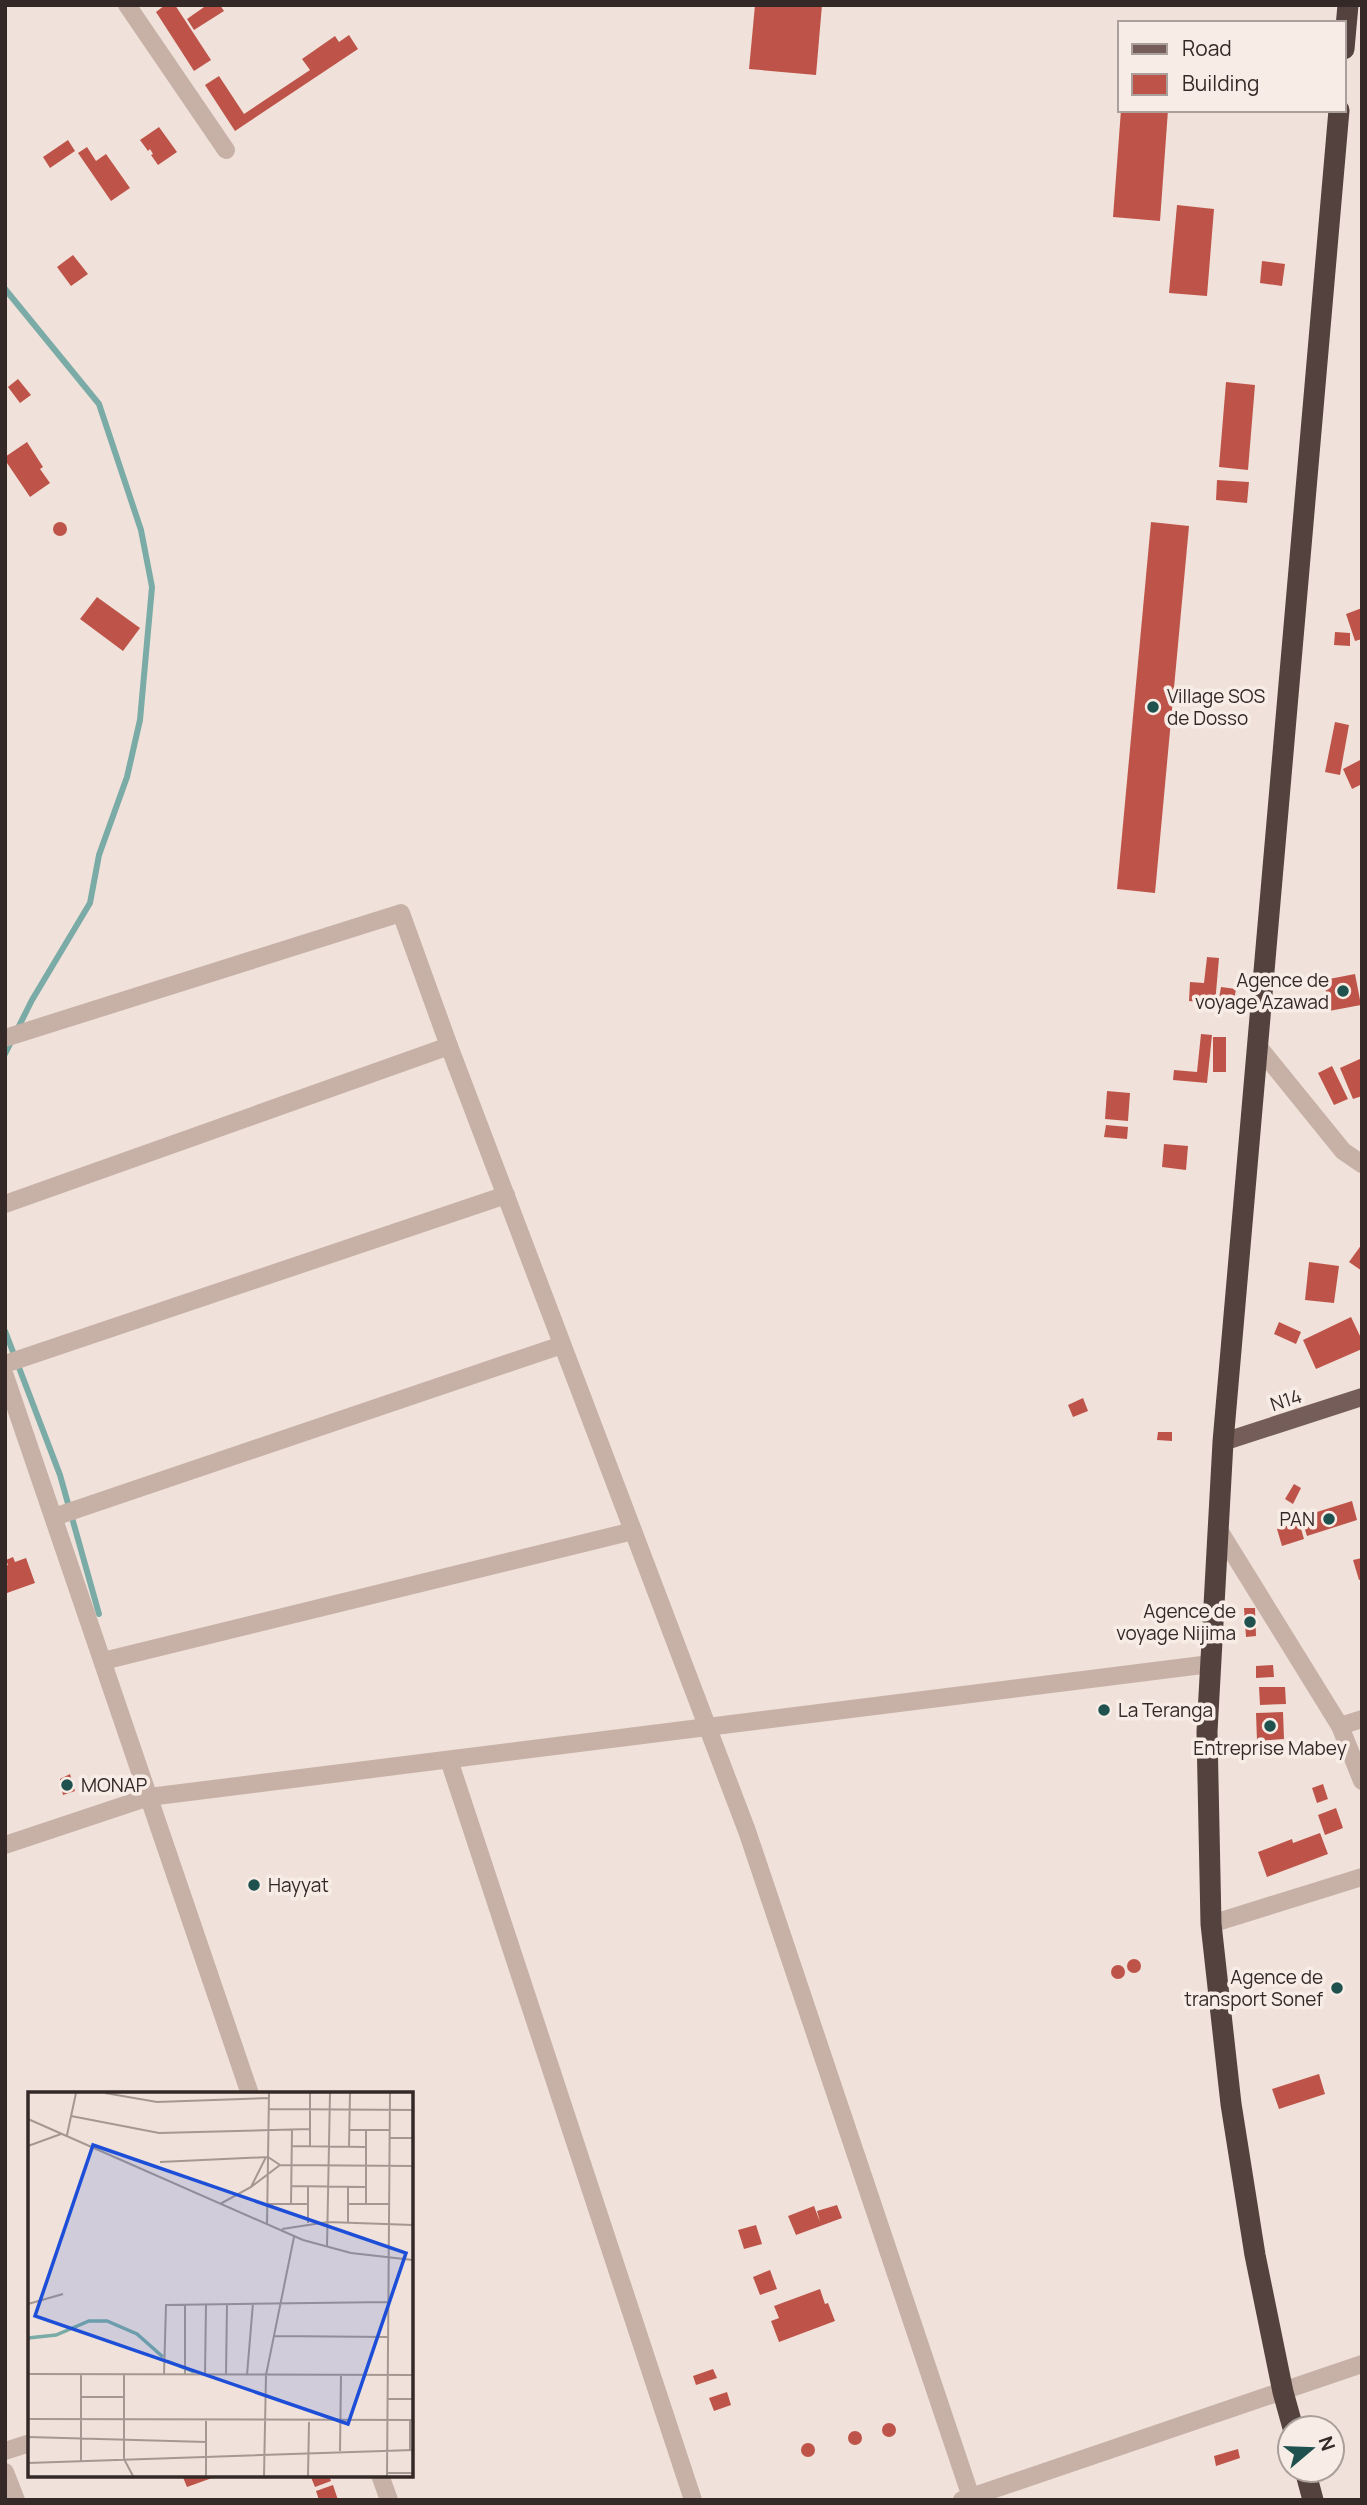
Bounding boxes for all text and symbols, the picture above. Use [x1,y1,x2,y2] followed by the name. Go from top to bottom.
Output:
[1118,21,1346,112] legend
[1182,34,1232,62] text: Road
[1182,69,1259,97] text: Building
[1167,683,1266,731] place label: Village SOS de Dosso
[1145,699,1161,715] marker: Village SOS de Dosso
[1195,967,1329,1015] place label: Agence de voyage Azawad
[1335,983,1351,999] marker: Agence de voyage Azawad
[1267,1383,1305,1417] street label: N14
[1279,1506,1315,1532] place label: PAN
[1321,1511,1337,1527] marker: PAN
[1116,1598,1236,1646] place label: Agence de voyage Nijima
[1242,1614,1258,1630] marker: Agence de voyage Nijima
[1118,1697,1213,1723] place label: La Teranga
[1096,1702,1112,1718] marker: La Teranga
[1262,1718,1278,1734] marker: Entreprise Mabey
[1193,1735,1347,1761] place label: Entreprise Mabey
[81,1772,147,1798] place label: MONAP
[59,1777,75,1793] marker: MONAP
[268,1872,329,1898] place label: Hayyat
[246,1877,262,1893] marker: Hayyat
[1184,1964,1323,2012] place label: Agence de transport Sonef
[1329,1980,1345,1996] marker: Agence de transport Sonef
[28,2092,413,2477] inset map
[1276,2414,1346,2484] north arrow
[1313,2433,1342,2454] text: N

